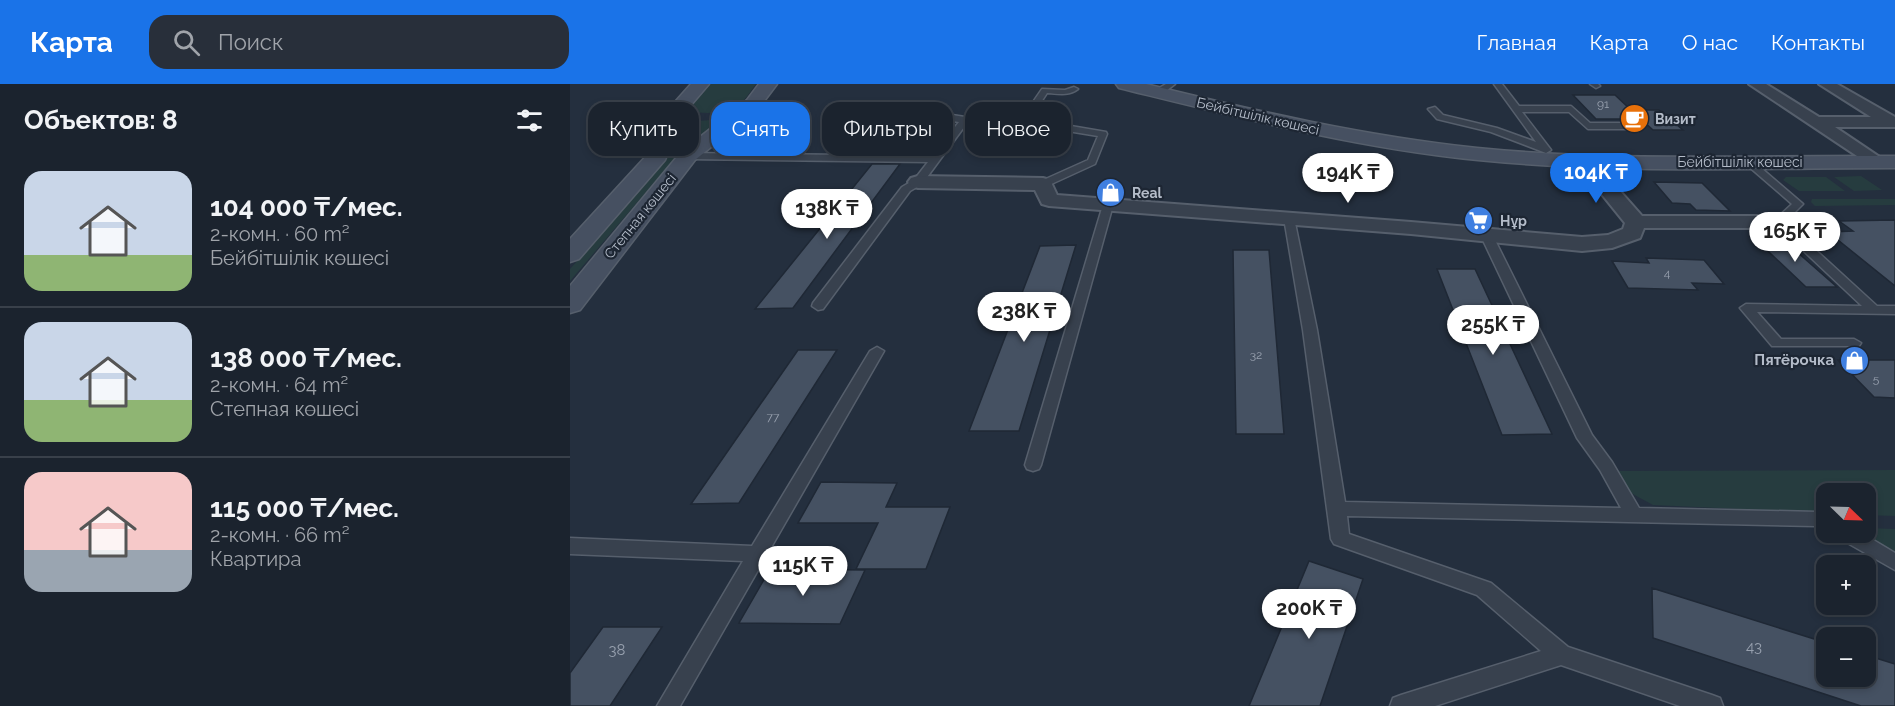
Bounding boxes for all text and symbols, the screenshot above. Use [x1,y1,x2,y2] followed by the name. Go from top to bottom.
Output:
[149,15,569,69] search box
[30,26,113,59] text: Карта
[170,26,203,59] icon: search
[218,29,283,55] text: Поиск
[1477,30,1557,55] text: Главная
[1590,30,1649,55] text: Карта
[1682,30,1738,55] text: О нас
[1771,30,1865,55] text: Контакты
[1195,94,1321,138] street label: Бейбітшілік көшесі
[1597,97,1609,111] house number: 91
[588,102,699,156] chip: Купить
[711,102,810,156] chip: Снять
[822,102,953,156] chip: Фильтры
[965,102,1071,156] chip: Новое
[1618,103,1650,135] cafe icon: Визит
[513,104,546,137] icon: filters
[24,105,178,135] text: Объектов: 8
[1655,111,1696,127] place label: Визит
[1299,153,1397,204] pin: 194K ₸
[1547,153,1645,204] pin: 104K ₸
[1677,154,1803,170] street label: Бейбітшілік көшесі
[1316,160,1380,184] text: 194K ₸
[1564,160,1628,184] text: 104K ₸
[601,170,679,262] street label: Степная көшесі
[1095,177,1127,209] shop icon: Real
[1132,185,1162,201] place label: Real
[778,189,876,240] pin: 138K ₸
[210,192,403,222] text: 104 000 ₸/мес.
[72,195,144,267] icon: home
[795,196,859,220] text: 138K ₸
[1463,205,1495,237] supermarket icon: Нұр
[1746,212,1844,263] pin: 165K ₸
[1500,213,1527,229] place label: Нұр
[1763,219,1827,243] text: 165K ₸
[210,222,350,246] text: 2-комн. · 60 m²
[210,246,389,270] text: Бейбітшілік көшесі
[1664,266,1671,280] house number: 4
[975,292,1073,343] pin: 238K ₸
[992,299,1056,323] text: 238K ₸
[1444,305,1542,356] pin: 255K ₸
[1461,312,1525,336] text: 255K ₸
[210,343,402,373] text: 138 000 ₸/мес.
[1839,344,1871,376] shop icon: Пятёрочка
[72,346,144,418] icon: home
[1250,348,1262,362] house number: 32
[1754,351,1834,369] place label: Пятёрочка
[1873,372,1880,386] house number: 5
[210,373,348,397] text: 2-комн. · 64 m²
[210,397,359,421] text: Степная көшесі
[767,410,780,424] house number: 77
[1816,483,1876,543] north arrow
[1816,483,1876,687] map controls
[210,493,399,523] text: 115 000 ₸/мес.
[72,496,144,568] icon: home
[210,523,349,547] text: 2-комн. · 66 m²
[754,546,852,597] pin: 115K ₸
[210,547,301,571] text: Квартира
[772,553,834,577] text: 115K ₸
[1816,555,1876,615] button: +
[1260,589,1358,640] pin: 200K ₸
[1276,596,1342,620] text: 200K ₸
[1816,627,1876,687] button: −
[1746,638,1762,656] house number: 43
[609,641,626,659] house number: 38

